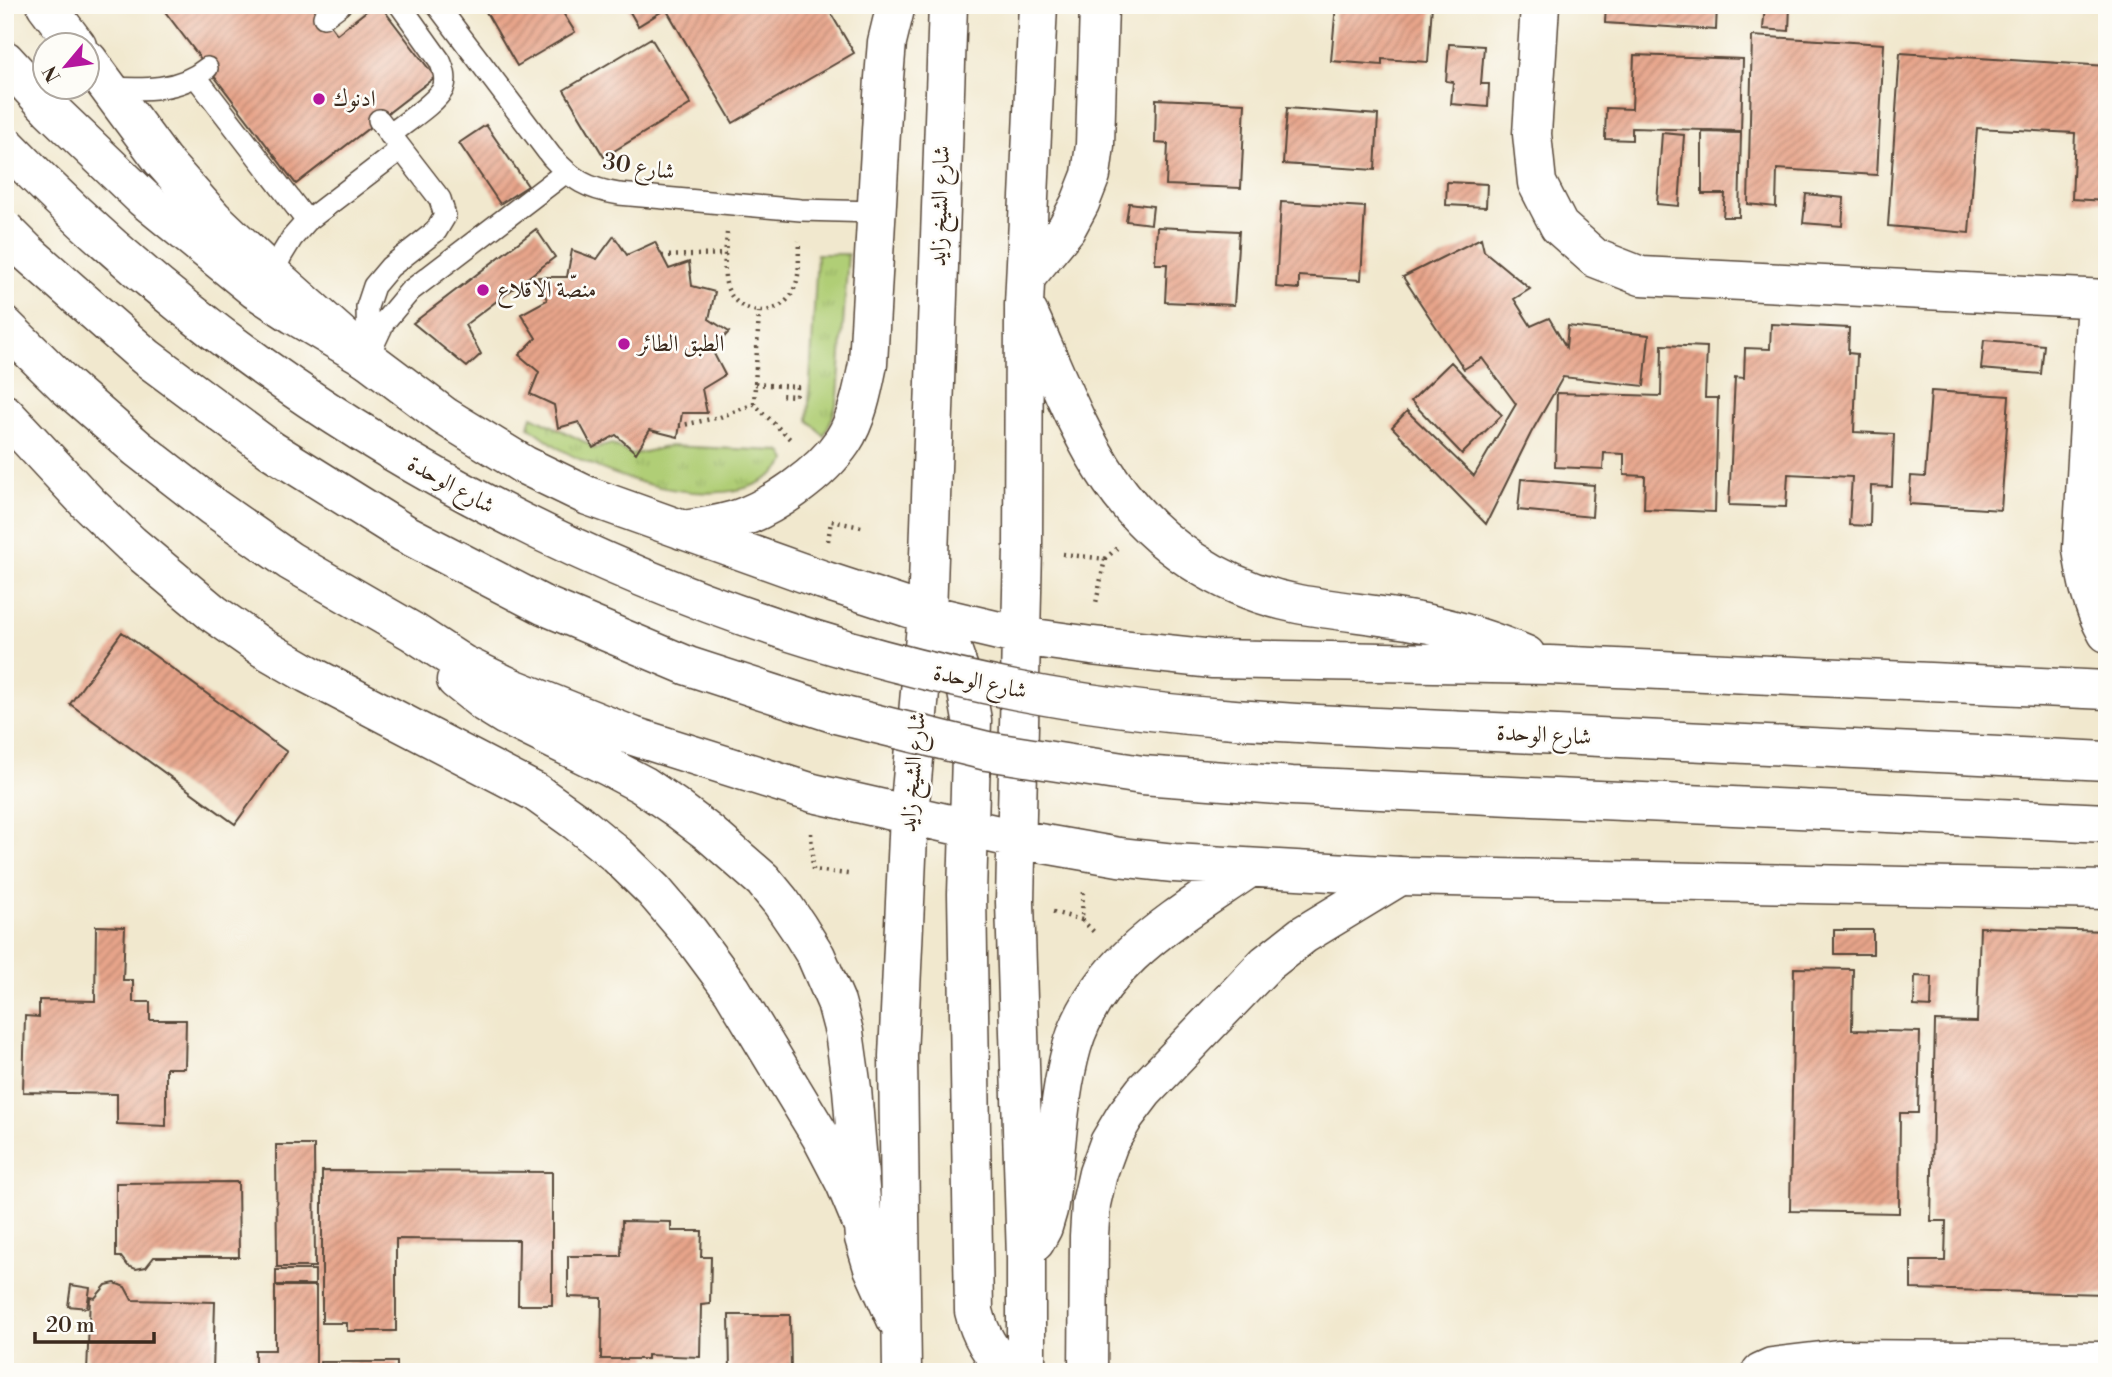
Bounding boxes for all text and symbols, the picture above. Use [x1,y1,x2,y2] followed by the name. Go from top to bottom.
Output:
[32,32,102,102] north arrow
[38,61,66,86] text: N
[333,85,376,113] place label: ادنوك
[311,91,327,107] marker: ادنوك
[924,145,962,267] street label: شارع الشيخ زايد
[600,147,677,191] street label: شارع 30
[497,274,596,309] place label: منصّة الاقلاع
[475,282,491,298] marker: منصّة الاقلاع
[636,330,725,358] place label: الطبق الطائر
[616,336,632,352] marker: الطبق الطائر
[400,450,499,525] street label: شارع الوحدة
[930,658,1029,710] street label: شارع الوحدة
[894,711,938,834] street label: شارع الشيخ زايد
[1496,719,1592,756] street label: شارع الوحدة
[35,1300,154,1344] scale bar
[46,1313,95,1339] text: 20 m

